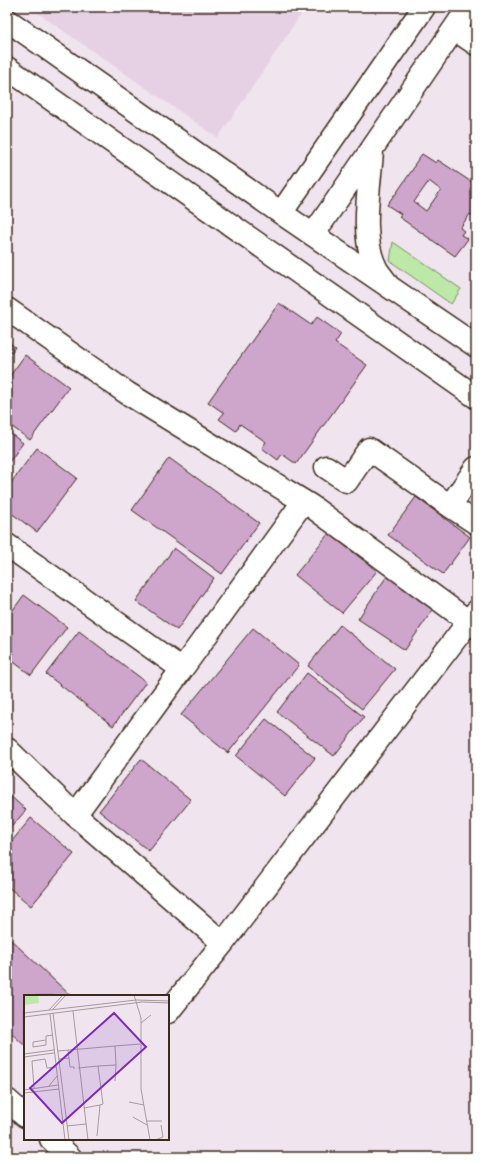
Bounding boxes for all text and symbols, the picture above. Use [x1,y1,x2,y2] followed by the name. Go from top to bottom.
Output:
[24,995,169,1140] inset map

